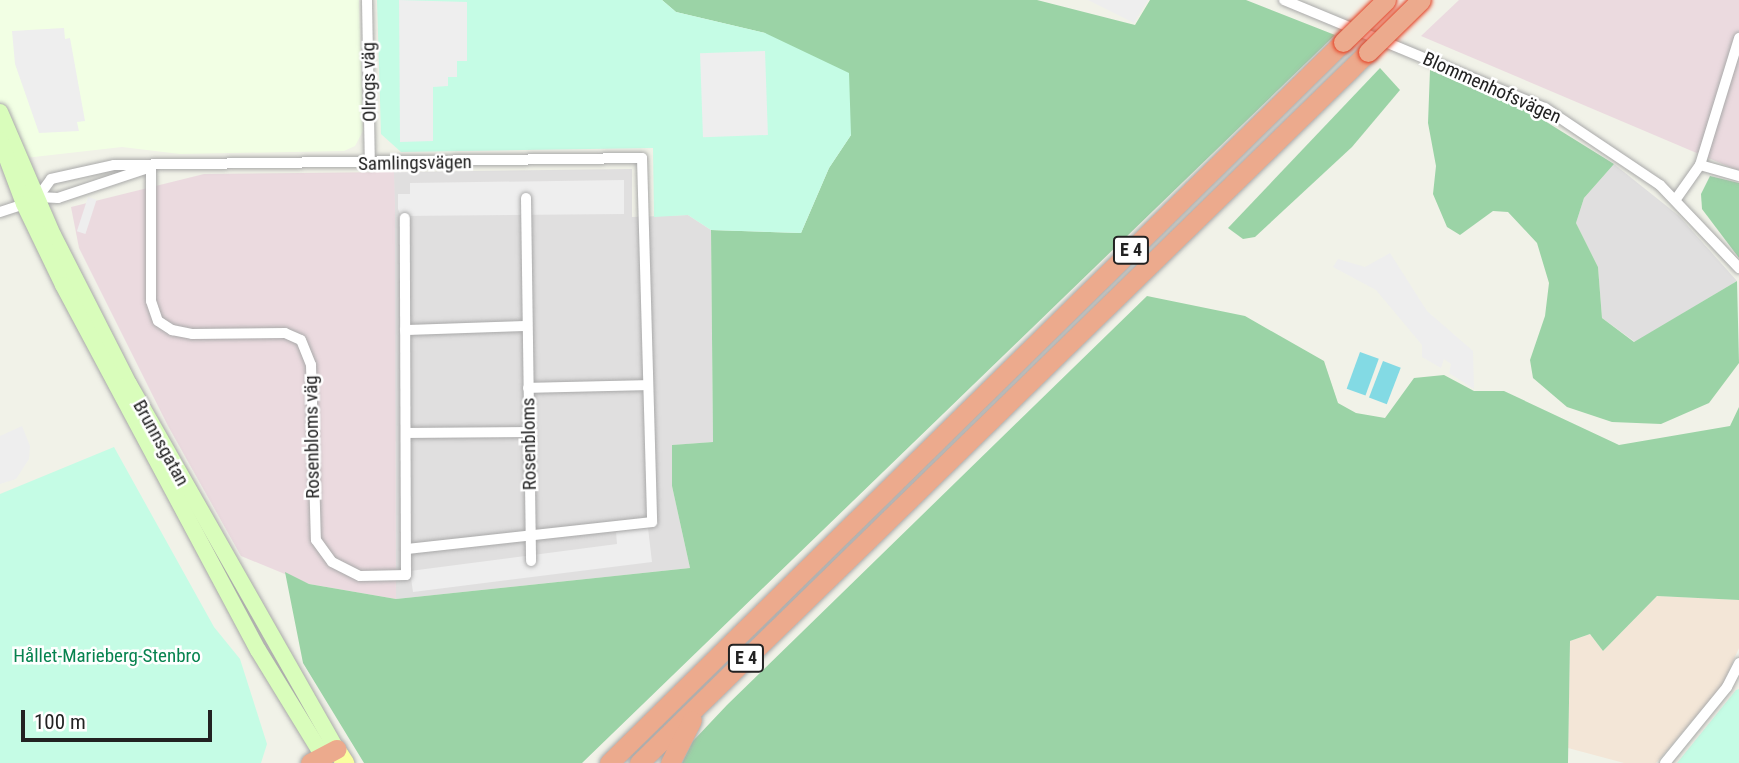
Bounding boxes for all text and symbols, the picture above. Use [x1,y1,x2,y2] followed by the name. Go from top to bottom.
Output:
[357,42,381,122] street label: Olrogs väg
[1419,47,1565,129] street label: Blommenhofsvägen
[358,151,472,175] street label: Samlingsvägen
[1112,236,1150,264] road number: E 4
[300,375,324,499] street label: Rosenbloms väg
[128,396,194,490] street label: Brunnsgatan
[517,397,541,491] street label: Rosenbloms
[727,644,765,672] road number: E 4
[13,645,201,667] park label: Hållet-Marieberg-Stenbro
[24,696,215,740] scale bar
[34,710,86,734] text: 100 m

